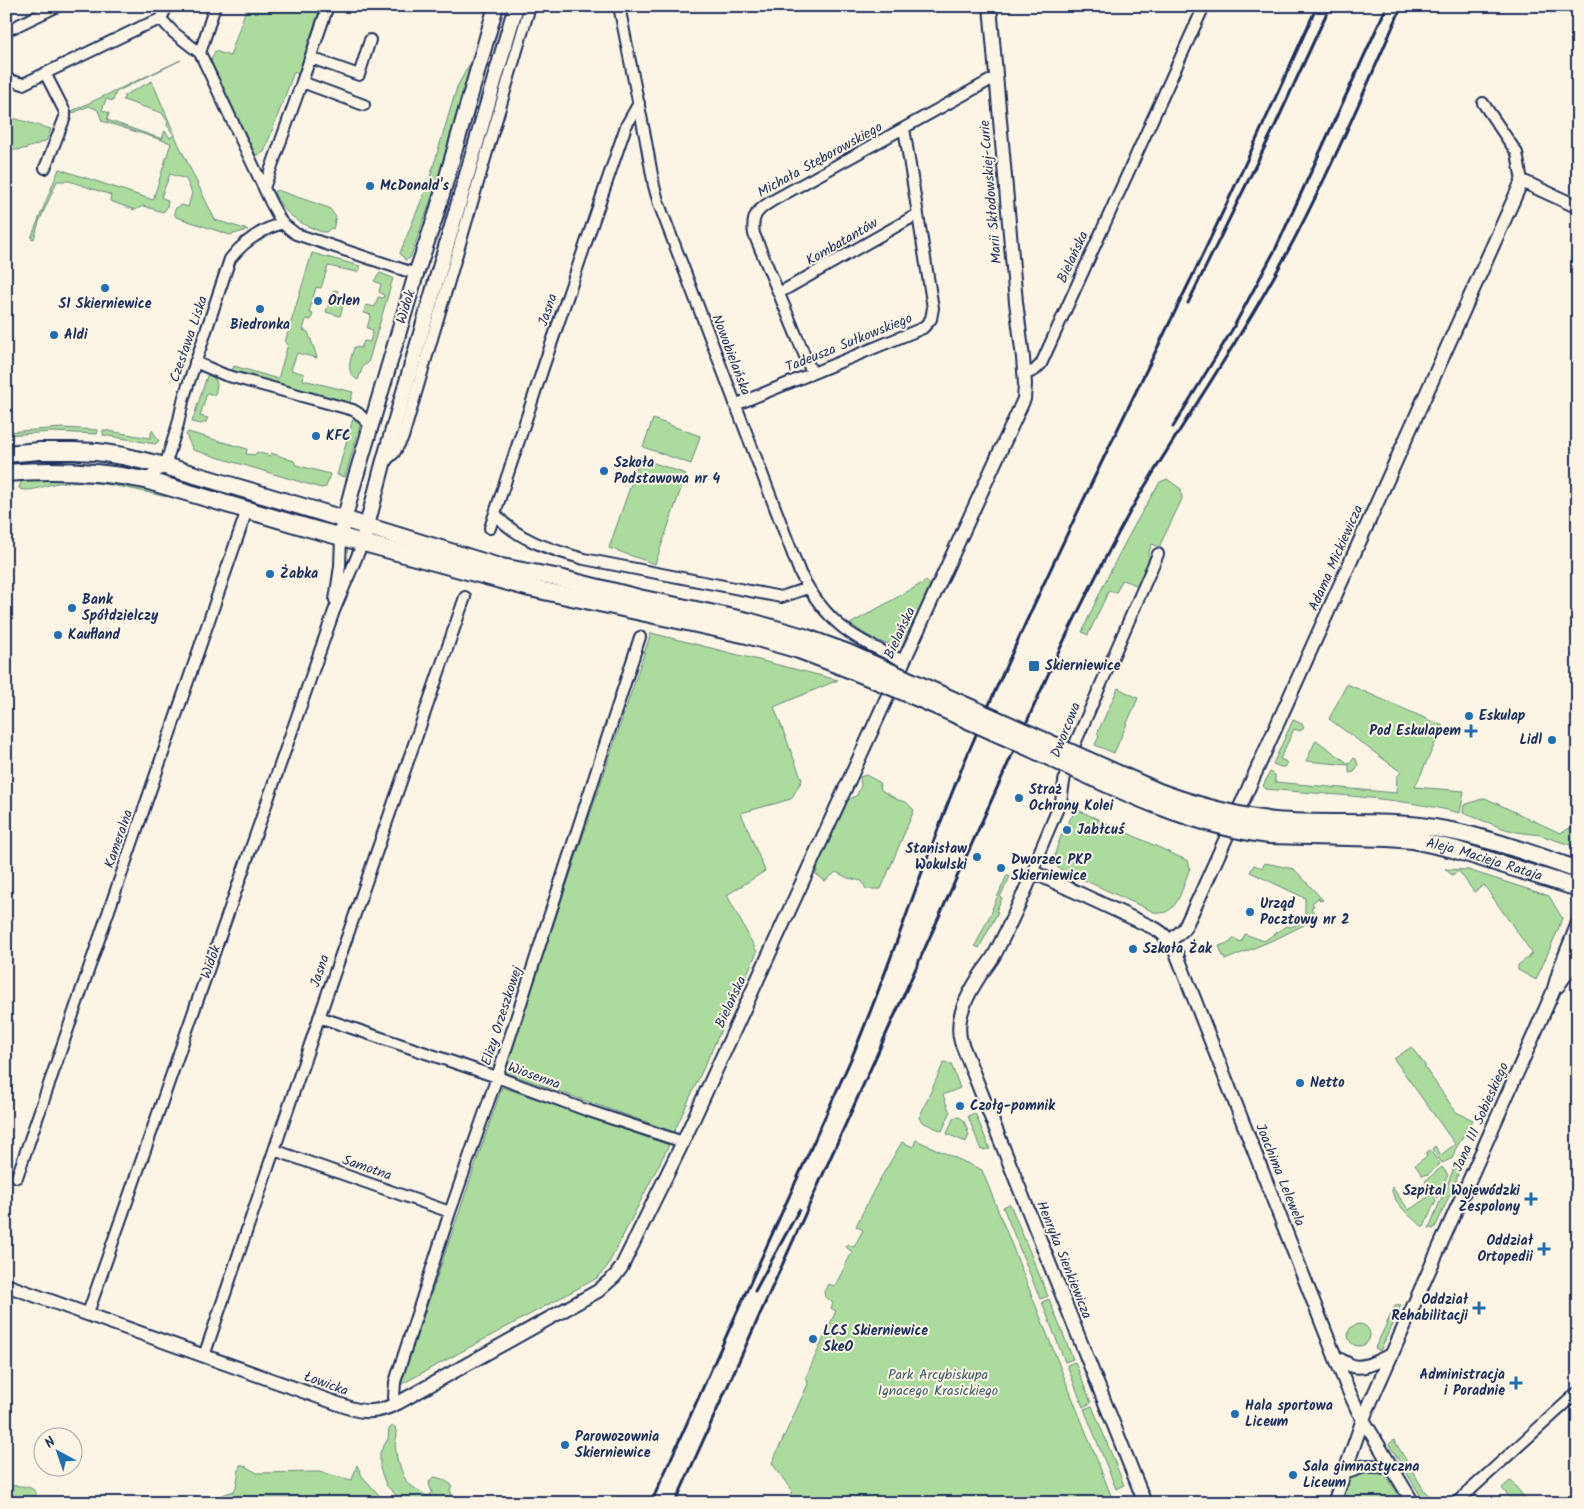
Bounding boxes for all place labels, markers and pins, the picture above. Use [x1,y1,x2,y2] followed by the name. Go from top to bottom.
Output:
[380,175,449,197] place label: McDonald's
[364,180,376,192] marker: McDonald's
[99,282,111,294] marker: S1 Skierniewice
[328,290,360,312] place label: Orlen
[58,293,152,315] place label: S1 Skierniewice
[312,295,324,307] marker: Orlen
[254,303,266,315] marker: Biedronka
[230,314,290,336] place label: Biedronka
[64,324,88,346] place label: Aldi
[48,329,60,341] marker: Aldi
[326,425,351,447] place label: KFC
[310,430,322,442] marker: KFC
[614,452,721,490] place label: Szkoła Podstawowa nr 4
[598,465,610,477] marker: Szkoła Podstawowa nr 4
[280,563,318,585] place label: Żabka
[264,568,276,580] marker: Żabka
[82,589,159,627] place label: Bank Spółdzielczy
[66,602,78,614] marker: Bank Spółdzielczy
[68,624,120,646] place label: Kaufland
[52,629,64,641] marker: Kaufland
[1045,655,1121,677] place label: Skierniewice
[1027,659,1041,673] marker: Skierniewice
[1479,705,1526,727] place label: Eskulap
[1463,710,1475,722] marker: Eskulap
[1369,720,1462,742] place label: Pod Eskulapem
[1465,725,1477,737] marker: Pod Eskulapem
[1519,729,1542,751] place label: Lidl
[1546,734,1558,746] marker: Lidl
[1029,779,1114,817] place label: Straż Ochrony Kolei
[1013,792,1025,804] marker: Straż Ochrony Kolei
[1077,819,1125,841] place label: Jabłcuś
[1061,824,1073,836] marker: Jabłcuś
[905,838,968,876] place label: Stanisław Wokulski
[1011,849,1093,887] place label: Dworzec PKP Skierniewice
[971,851,983,863] marker: Stanisław Wokulski
[995,862,1007,874] marker: Dworzec PKP Skierniewice
[1260,893,1349,931] place label: Urząd Pocztowy nr 2
[1244,906,1256,918] marker: Urząd Pocztowy nr 2
[1143,938,1213,960] place label: Szkoła Żak
[1127,943,1139,955] marker: Szkoła Żak
[1310,1072,1345,1094] place label: Netto
[1294,1077,1306,1089] marker: Netto
[970,1095,1056,1117] place label: Czołg-pomnik
[954,1100,966,1112] marker: Czołg-pomnik
[1403,1180,1521,1218] place label: Szpital Wojewódzki Zespolony
[1524,1192,1538,1206] marker: Szpital Wojewódzki Zespolony
[1477,1230,1534,1268] place label: Oddział Ortopedii
[1537,1242,1551,1256] marker: Oddział Ortopedii
[1391,1289,1469,1327] place label: Oddział Rehabilitacji
[1472,1301,1486,1315] marker: Oddział Rehabilitacji
[823,1320,928,1358] place label: LCS Skierniewice SkeO
[807,1333,819,1345] marker: LCS Skierniewice SkeO
[1419,1364,1505,1402] place label: Administracja i Poradnie
[1509,1376,1523,1390] marker: Administracja i Poradnie
[1245,1395,1333,1433] place label: Hala sportowa Liceum
[1229,1408,1241,1420] marker: Hala sportowa Liceum
[575,1426,659,1464] place label: Parowozownia Skierniewice
[559,1439,571,1451] marker: Parowozownia Skierniewice
[1303,1456,1419,1494] place label: Sala gimnastyczna Liceum
[1287,1469,1299,1481] marker: Sala gimnastyczna Liceum

